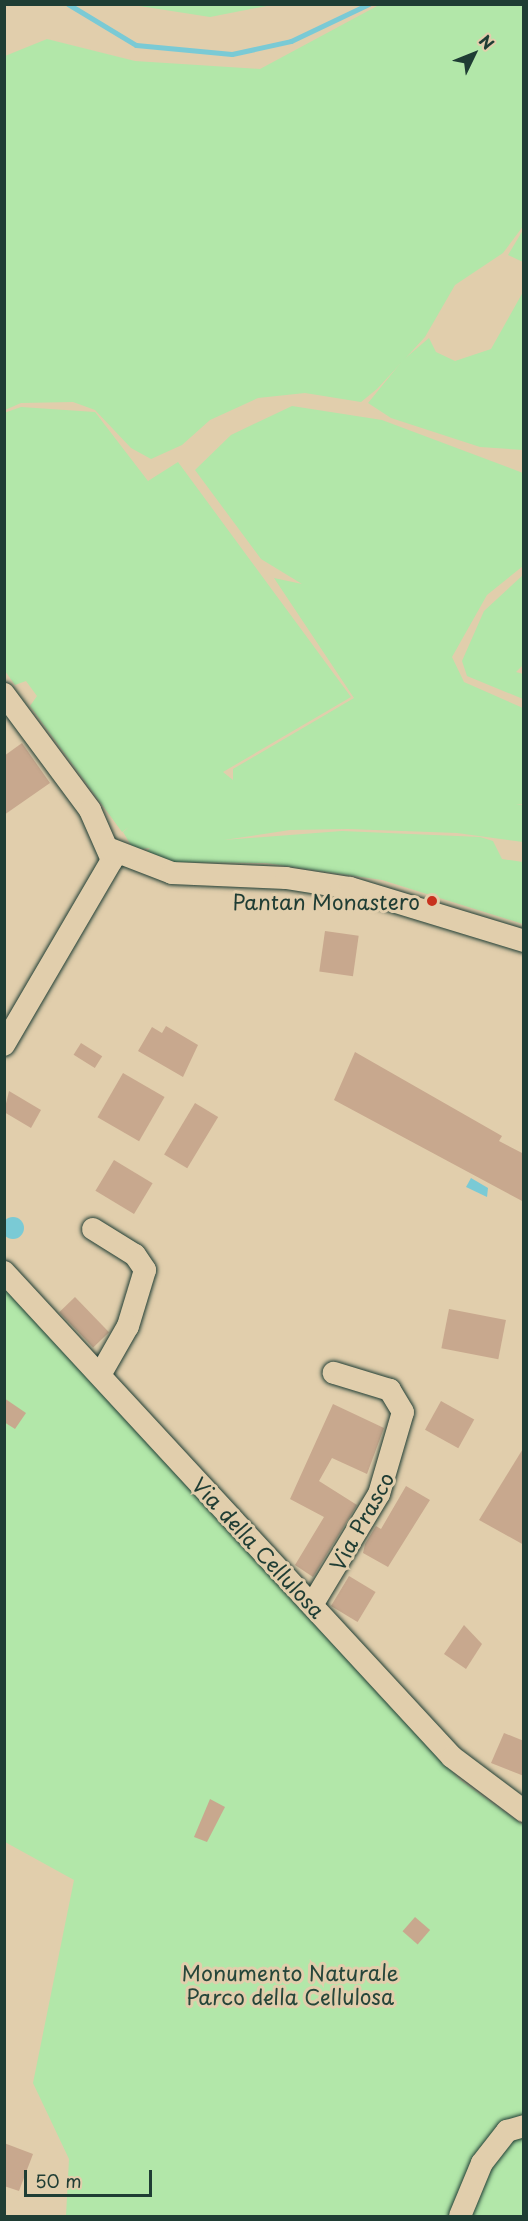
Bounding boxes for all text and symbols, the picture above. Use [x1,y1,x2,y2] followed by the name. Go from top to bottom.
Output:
[444,24,504,84] north arrow
[474,29,500,55] text: N
[233,888,420,914] place label: Pantan Monastero
[425,894,439,908] marker: Pantan Monastero
[324,1468,398,1574] street label: Via Prasco
[187,1471,331,1623] street label: Via della Cellulosa
[182,1959,398,2009] park label: Monumento Naturale Parco della Cellulosa
[27,2158,154,2196] scale bar
[35,2167,82,2194] text: 50 m

